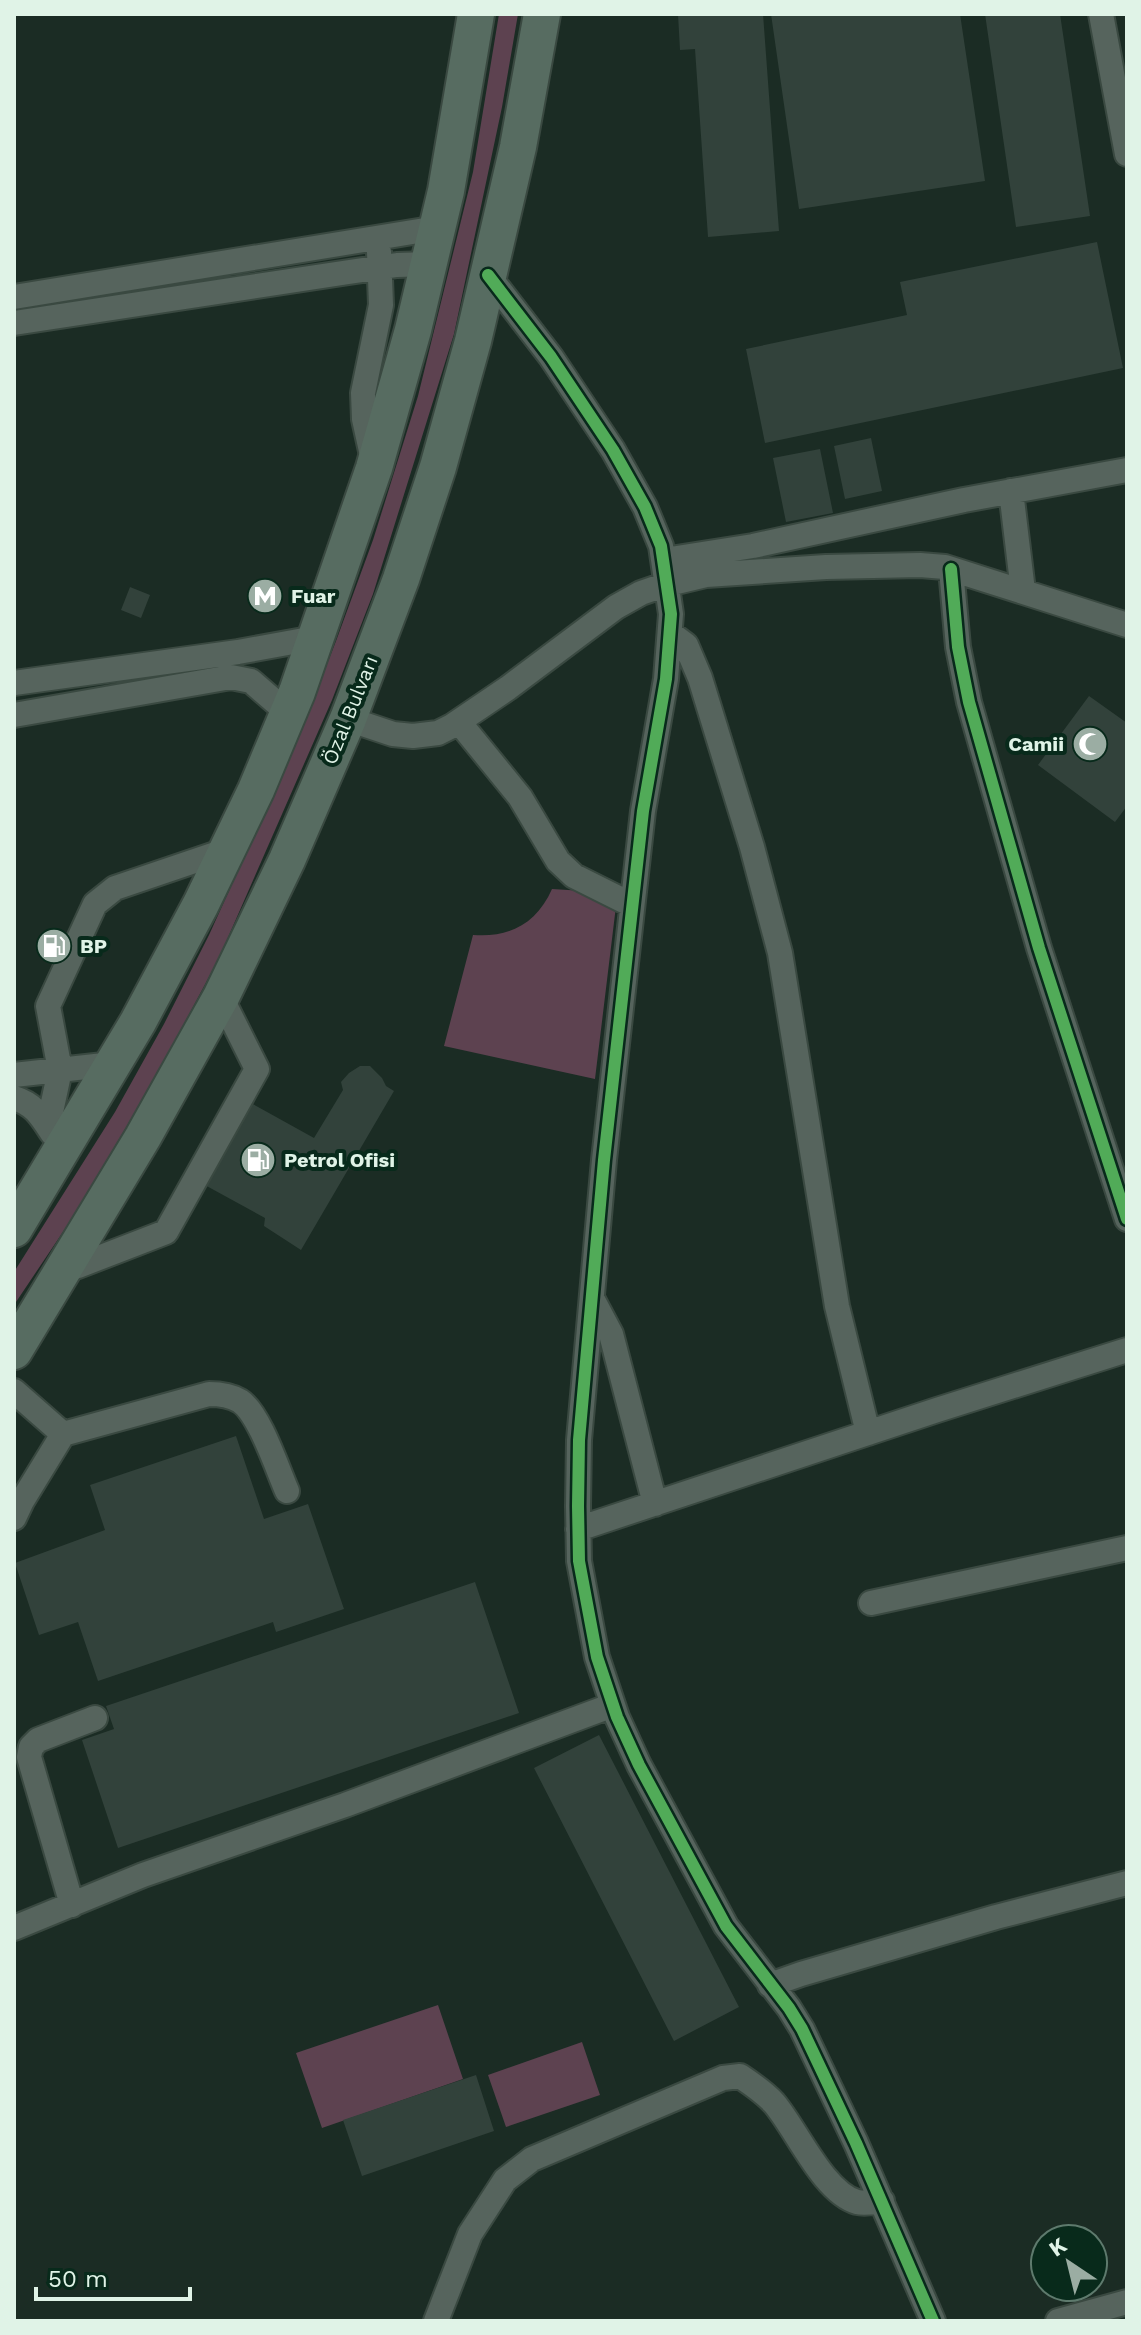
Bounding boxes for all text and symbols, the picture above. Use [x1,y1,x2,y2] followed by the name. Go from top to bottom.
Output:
[246,577,284,615] metro station icon: Fuar
[291,584,336,608] place label: Fuar
[317,652,383,768] street label: Özal Bulvarı
[1071,725,1109,763] mosque icon: Camii
[1008,732,1064,756] place label: Camii
[35,927,73,965] fuel station icon: BP
[80,934,107,958] place label: BP
[239,1141,277,1179] fuel station icon: Petrol Ofisi
[284,1148,395,1172] place label: Petrol Ofisi
[1029,2223,1109,2303] north arrow
[1044,2232,1072,2262] text: K
[36,2251,190,2301] scale bar
[48,2265,108,2293] text: 50 m

